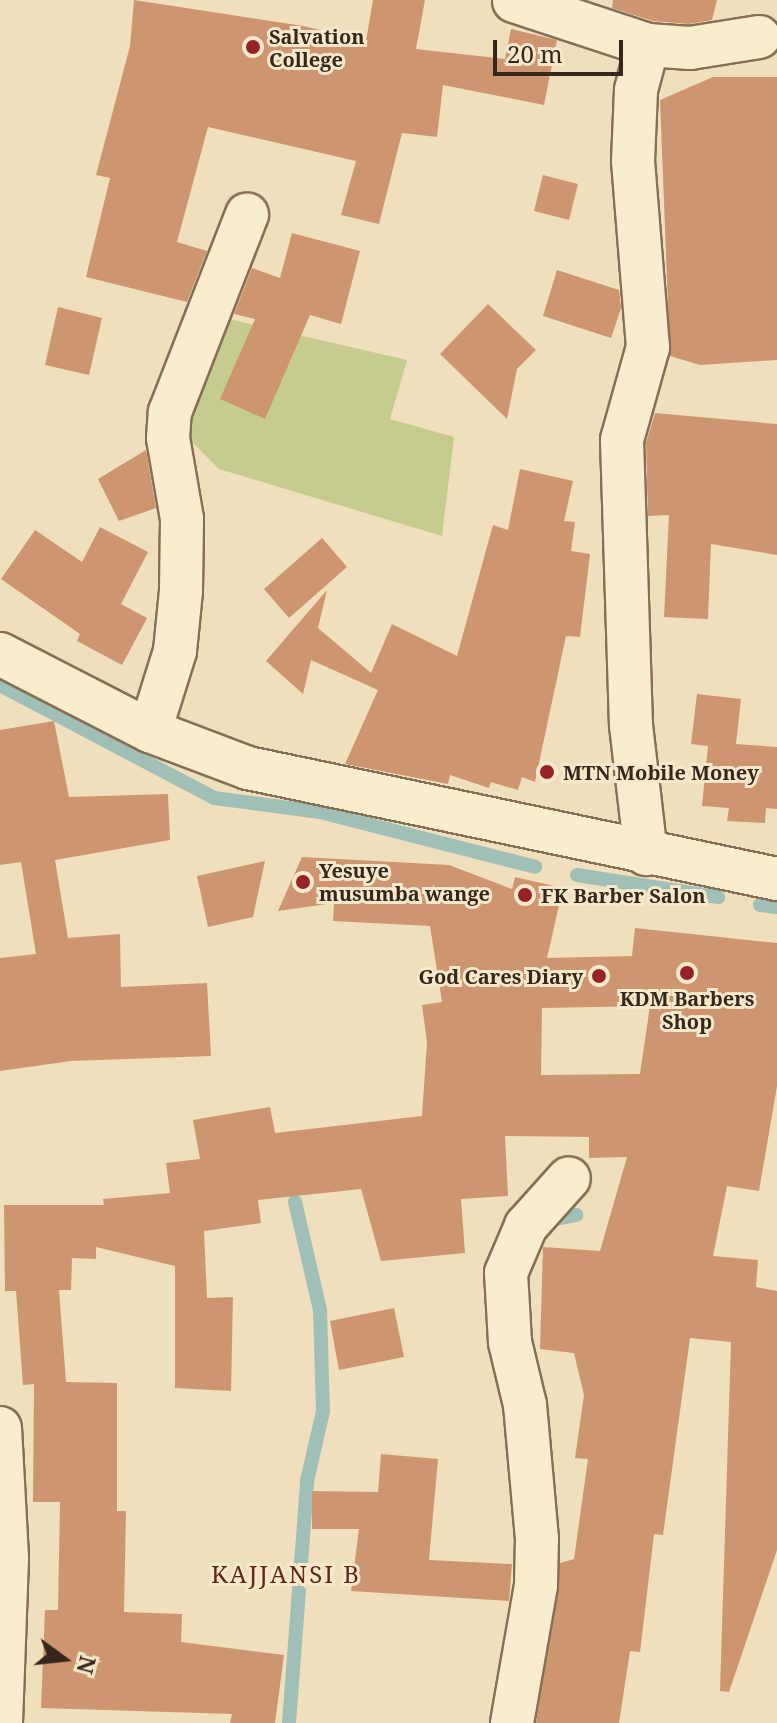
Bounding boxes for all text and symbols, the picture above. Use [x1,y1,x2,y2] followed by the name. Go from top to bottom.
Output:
[269,24,364,71] place label: Salvation College
[497,24,627,74] scale bar
[507,37,563,70] text: 20 m
[244,38,262,56] marker: Salvation College
[563,760,759,784] place label: MTN Mobile Money
[538,763,556,781] marker: MTN Mobile Money
[319,858,490,905] place label: Yesuye musumba wange
[294,873,312,891] marker: Yesuye musumba wange
[541,883,706,907] place label: FK Barber Salon
[516,886,534,904] marker: FK Barber Salon
[419,964,583,988] place label: God Cares Diary
[678,964,696,982] marker: KDM Barbers Shop
[590,967,608,985] marker: God Cares Diary
[620,986,754,1033] place label: KDM Barbers Shop
[211,1560,361,1588] district label: KAJJANSI B
[24,1619,104,1699] north arrow
[70,1653,104,1677] text: N

